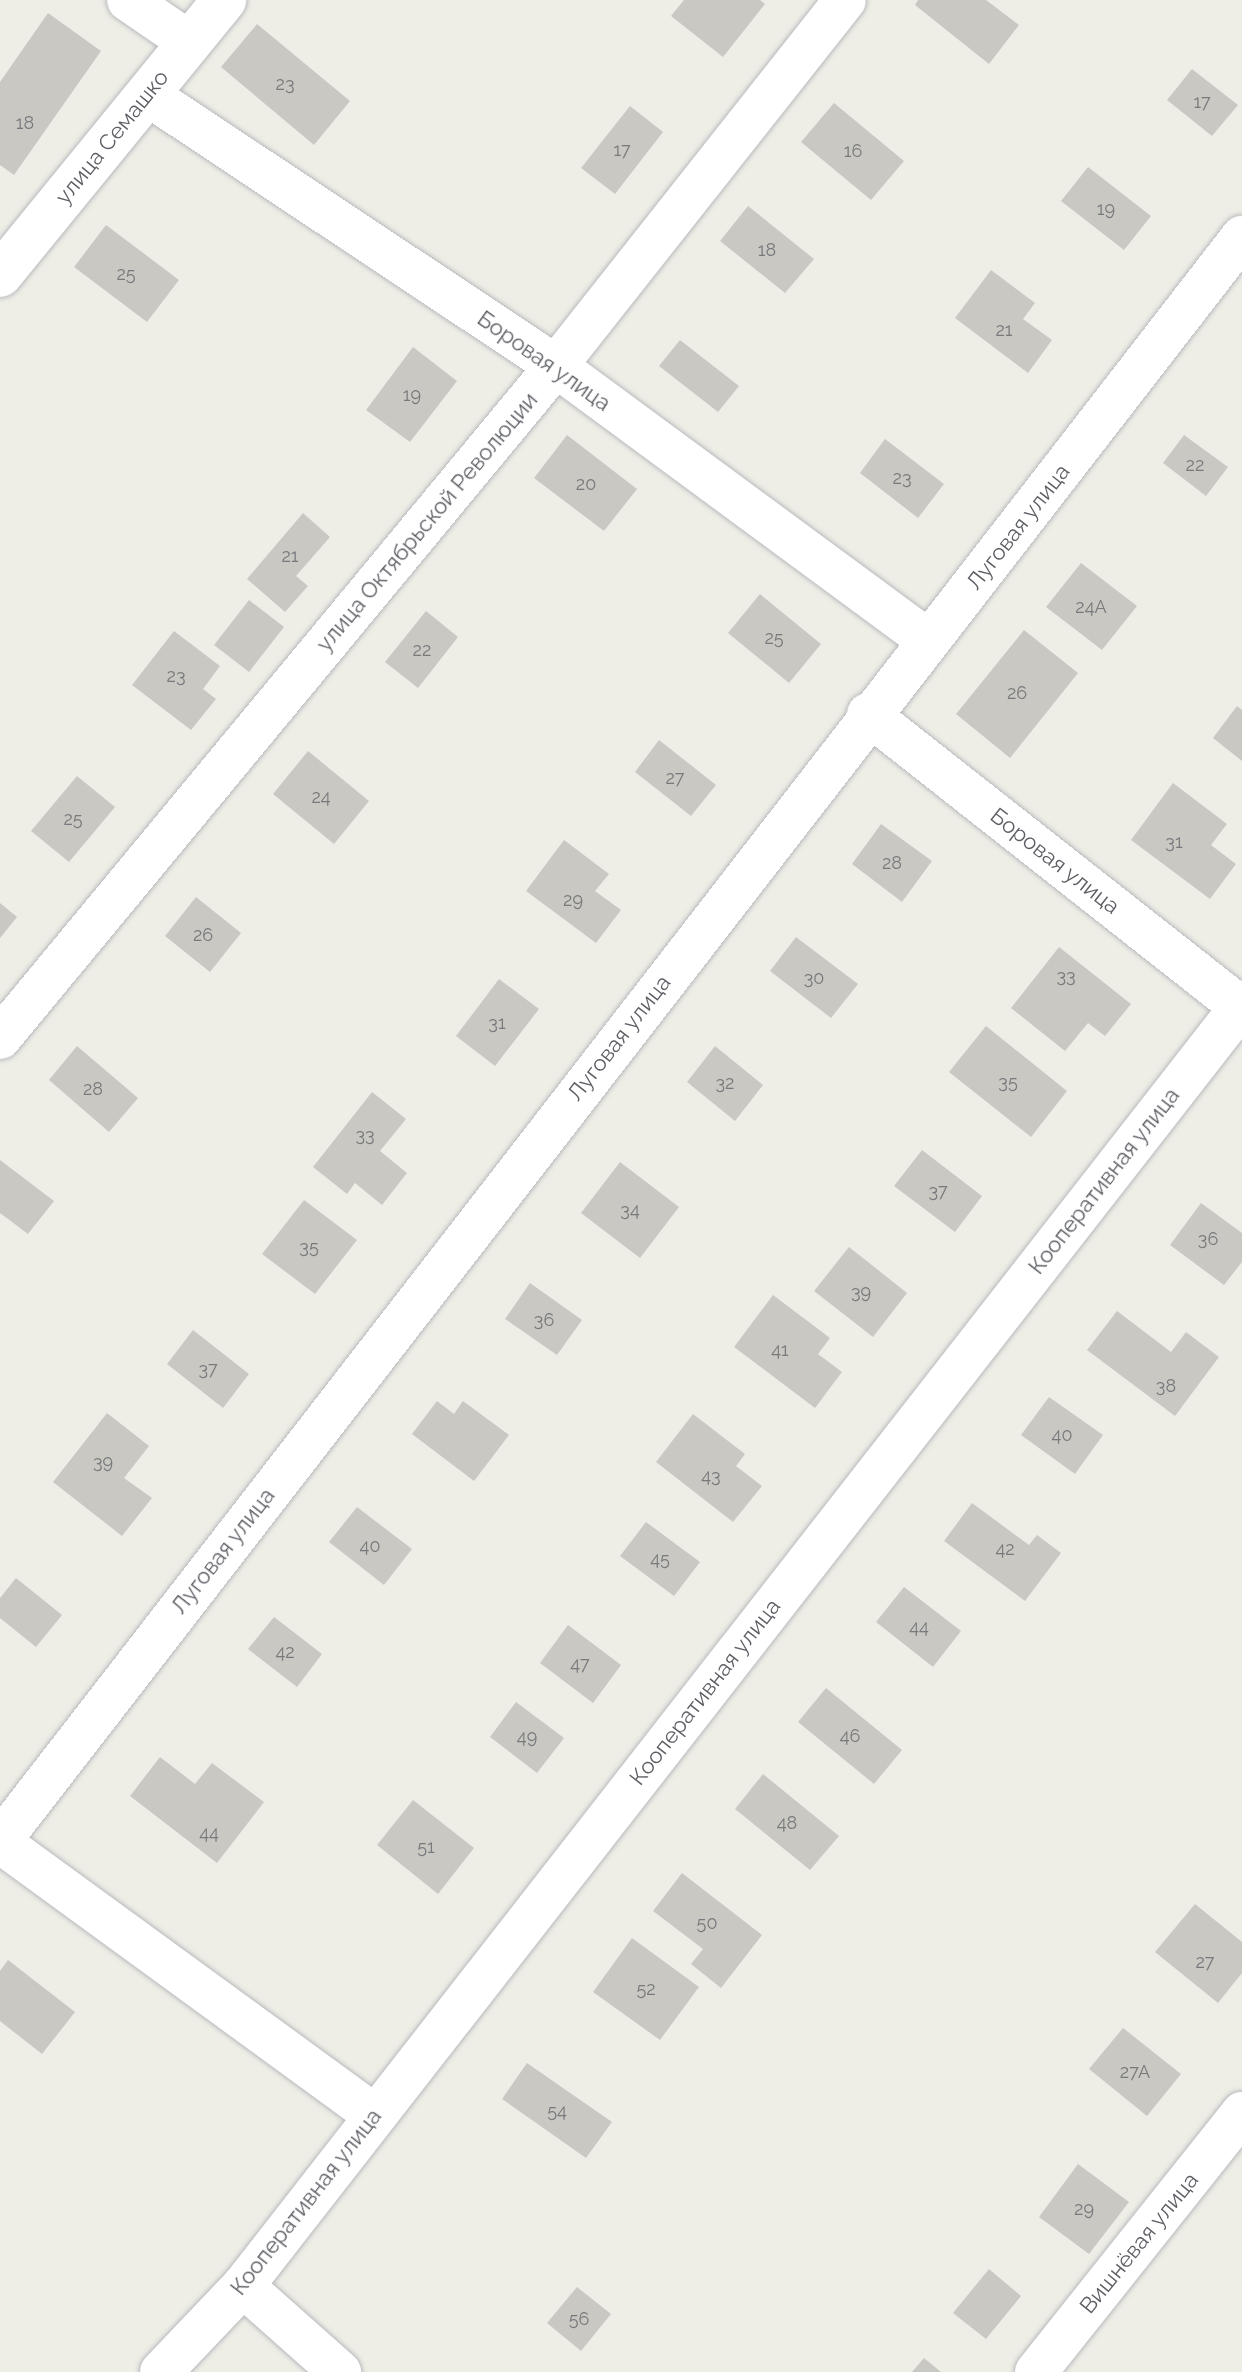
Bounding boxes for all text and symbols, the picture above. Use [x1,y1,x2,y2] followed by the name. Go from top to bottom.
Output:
[50,65,174,209] street label: улица Семашко
[276,73,294,95] house number: 23
[1193,91,1211,113] house number: 17
[16,112,34,134] house number: 18
[613,139,631,161] house number: 17
[844,140,862,162] house number: 16
[1097,198,1115,220] house number: 19
[758,239,776,261] house number: 18
[116,263,136,285] house number: 25
[472,305,616,417] street label: Боровая улица
[995,319,1013,341] house number: 21
[403,384,421,406] house number: 19
[311,387,543,657] street label: улица Октябрьской Революции
[1186,454,1204,476] house number: 22
[961,459,1075,595] street label: Луговая улица
[893,467,911,489] house number: 23
[576,473,596,495] house number: 20
[281,545,299,567] house number: 21
[1075,596,1107,618] house number: 24А
[764,627,784,649] house number: 25
[413,639,431,661] house number: 22
[167,665,185,687] house number: 23
[1007,682,1027,704] house number: 26
[665,767,685,789] house number: 27
[311,786,331,808] house number: 24
[985,802,1125,920] street label: Боровая улица
[63,808,83,830] house number: 25
[1165,831,1183,853] house number: 31
[882,852,902,874] house number: 28
[563,889,583,911] house number: 29
[193,924,213,946] house number: 26
[1056,965,1076,987] house number: 33
[804,967,824,989] house number: 30
[562,970,676,1106] street label: Луговая улица
[488,1012,506,1034] house number: 31
[998,1071,1018,1093] house number: 35
[716,1072,734,1094] house number: 32
[83,1078,103,1100] house number: 28
[1023,1082,1185,1280] street label: Кооперативная улица
[355,1124,375,1146] house number: 33
[928,1180,948,1202] house number: 37
[620,1199,640,1221] house number: 34
[1198,1228,1218,1250] house number: 36
[299,1236,319,1258] house number: 35
[851,1281,871,1303] house number: 39
[534,1309,554,1331] house number: 36
[771,1339,789,1361] house number: 41
[198,1358,218,1380] house number: 37
[1156,1375,1176,1397] house number: 38
[1052,1424,1072,1446] house number: 40
[93,1451,113,1473] house number: 39
[701,1465,721,1487] house number: 43
[166,1483,280,1619] street label: Луговая улица
[360,1535,380,1557] house number: 40
[995,1538,1015,1560] house number: 42
[650,1548,670,1570] house number: 45
[624,1593,786,1791] street label: Кооперативная улица
[909,1616,929,1638] house number: 44
[275,1641,295,1663] house number: 42
[570,1653,590,1675] house number: 47
[840,1725,860,1747] house number: 46
[517,1726,537,1748] house number: 49
[777,1812,797,1834] house number: 48
[199,1822,219,1844] house number: 44
[417,1836,435,1858] house number: 51
[697,1912,717,1934] house number: 50
[1195,1951,1215,1973] house number: 27
[636,1978,656,2000] house number: 52
[1120,2061,1150,2083] house number: 27А
[547,2100,567,2122] house number: 54
[225,2103,387,2301] street label: Кооперативная улица
[1074,2167,1204,2319] street label: Вишнёвая улица
[1074,2198,1094,2220] house number: 29
[569,2308,589,2330] house number: 56

